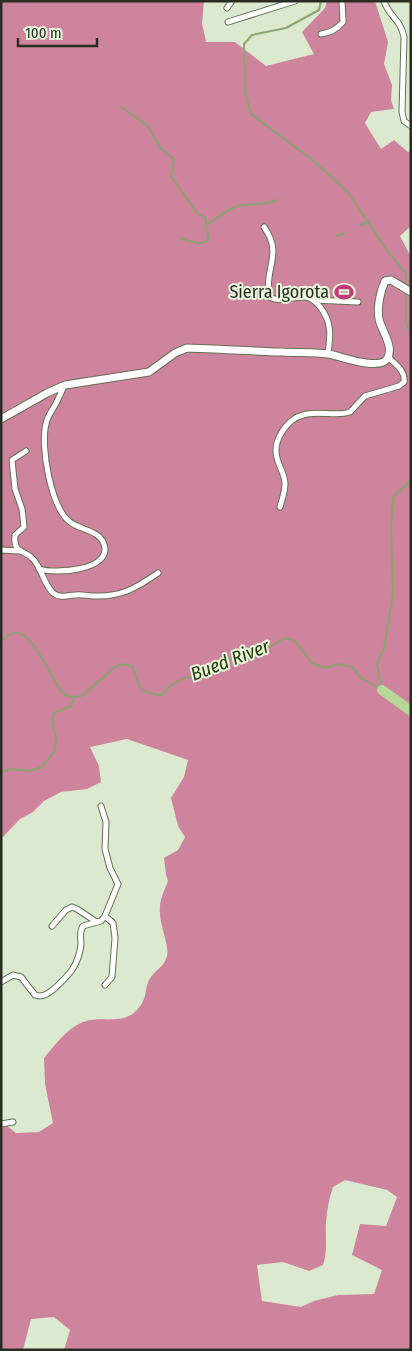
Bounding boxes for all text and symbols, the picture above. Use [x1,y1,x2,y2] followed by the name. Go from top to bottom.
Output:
[18,15,96,47] scale bar
[25,24,62,42] text: 100 m
[229,281,329,303] place label: Sierra Igorota
[333,281,355,303] sports icon: Sierra Igorota
[187,634,274,686] water label: Bued River

